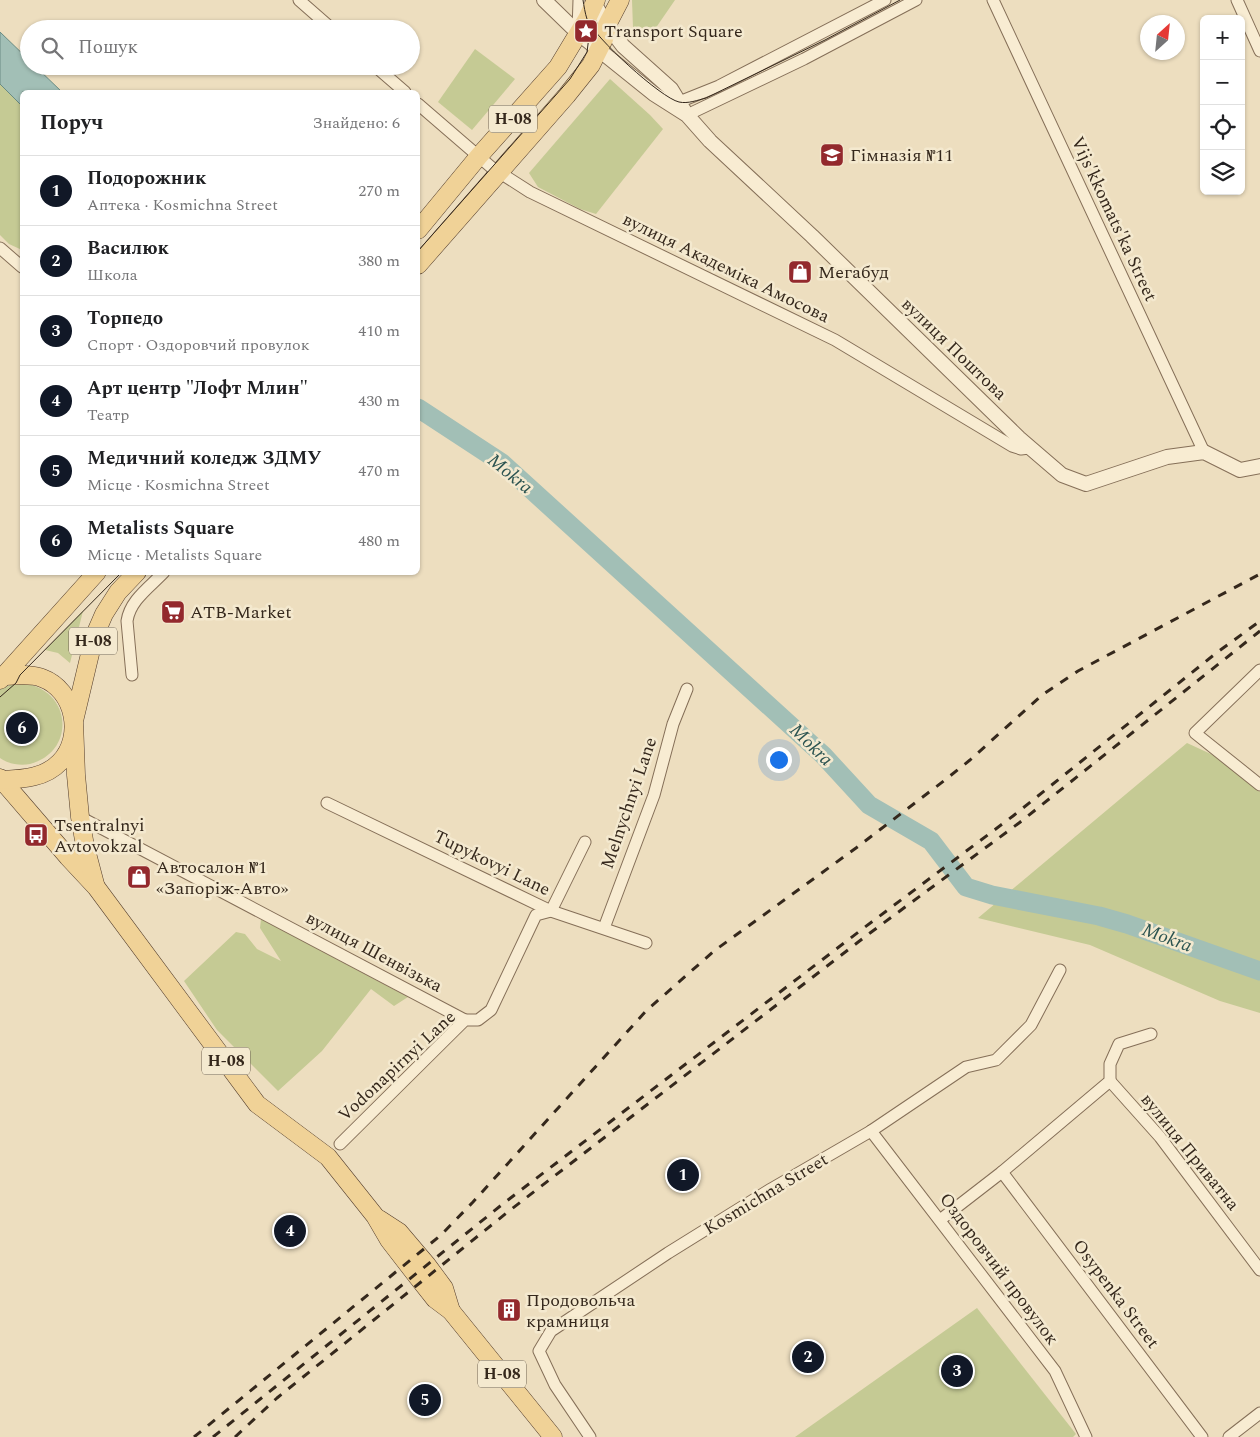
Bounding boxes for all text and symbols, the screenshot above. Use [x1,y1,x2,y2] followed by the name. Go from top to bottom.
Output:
[1140,15,1185,60] north arrow
[1200,15,1245,195] map controls
[1200,15,1245,60] button: +
[573,18,599,44] place icon: Transport Square
[604,18,743,45] place label: Transport Square
[20,20,420,75] search box
[78,33,138,62] text: Пошук
[38,34,66,62] icon: search
[1200,60,1245,105] button: −
[1200,105,1245,150] button: locate
[489,106,537,132] road number: Н-08
[40,107,103,139] text: Поруч
[312,111,400,135] text: Знайдено: 6
[1064,132,1164,306] street label: Vijsʹkkomatsʹka Street
[819,142,845,168] school or university icon: Гімназія №11
[850,142,953,169] place label: Гімназія №11
[1200,150,1245,195] button: layers
[87,164,206,193] text: Подорожник
[52,179,60,203] text: 1
[358,179,400,203] text: 270 m
[87,193,278,217] text: Аптека · Kosmichna Street
[618,206,834,330] street label: вулиця Академіка Амосова
[87,234,169,263] text: Василюк
[52,249,60,273] text: 2
[358,249,400,273] text: 380 m
[787,259,813,285] shop icon: Мегабуд
[818,259,889,286] place label: Мегабуд
[87,263,138,287] text: Школа
[895,291,1013,407] street label: вулиця Поштова
[87,304,163,333] text: Торпедо
[52,319,60,343] text: 3
[358,319,400,343] text: 410 m
[87,333,310,357] text: Спорт · Оздоровчий провулок
[87,374,308,403] text: Арт центр "Лофт Млин"
[52,389,60,413] text: 4
[358,389,400,413] text: 430 m
[87,403,129,427] text: Театр
[87,444,321,473] text: Медичний коледж ЗДМУ
[481,447,539,502] water label: Mokra
[52,459,60,483] text: 5
[358,459,400,483] text: 470 m
[87,473,270,497] text: Місце · Kosmichna Street
[87,514,234,543] text: Metalists Square
[52,529,60,553] text: 6
[358,529,400,553] text: 480 m
[87,543,262,567] text: Місце · Metalists Square
[160,599,186,625] supermarket icon: ATB-Market
[190,599,292,626] place label: ATB-Market
[69,627,117,654] road number: Н-08
[6,709,38,747] pin: 6
[782,717,840,774] water label: Mokra
[594,733,664,873] street label: Melnychnyi Lane
[766,747,792,773] your location
[54,812,145,860] place label: Tsentralnyi Avtovokzal
[23,822,49,848] bus stop icon: Tsentralnyi Avtovokzal
[429,823,555,903] street label: Tupykovyi Lane
[156,854,289,902] place label: Автосалон №1 «Запоріж-Авто»
[126,864,152,890] shop icon: Автосалон №1 «Запоріж-Авто»
[301,904,447,1000] street label: вулиця Шенвізька
[1138,916,1196,961] water label: Mokra
[332,1004,462,1128] street label: Vodonapirnyi Lane
[202,1048,250,1074] road number: Н-08
[1134,1087,1246,1217] street label: вулиця Приватна
[699,1146,833,1242] street label: Kosmichna Street
[667,1156,699,1194] pin: 1
[933,1187,1065,1351] street label: Оздоровчий провулок
[274,1212,306,1250] pin: 4
[1066,1234,1166,1354] street label: Osypenka Street
[526,1287,636,1335] place label: Продовольча крамниця
[496,1297,522,1323] building icon: Продовольча крамниця
[792,1338,824,1376] pin: 2
[941,1352,973,1390] pin: 3
[478,1360,526,1388] road number: Н-08
[409,1381,441,1419] pin: 5

